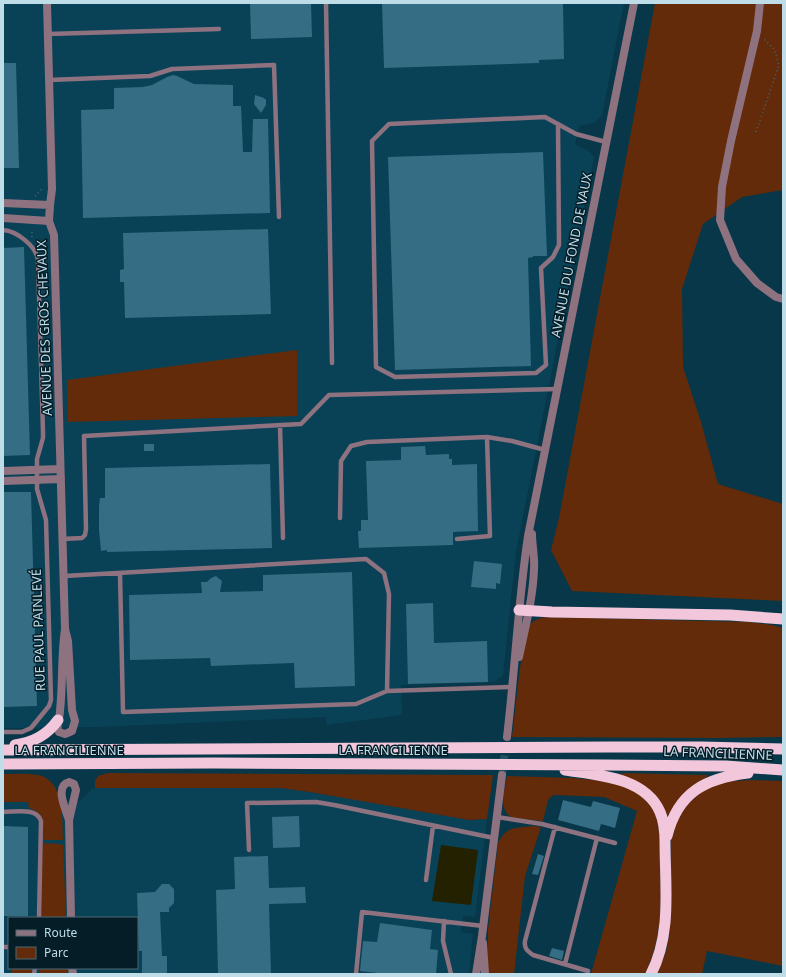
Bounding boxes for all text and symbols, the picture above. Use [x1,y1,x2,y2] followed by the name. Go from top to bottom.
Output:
[546,171,596,339] street label: AVENUE DU FOND DE VAUX
[32,239,56,416] street label: AVENUE DES GROS CHEVAUX
[27,569,49,691] street label: RUE PAUL PAINLEVÉ
[14,741,124,759] street label: LA FRANCILIENNE
[338,741,448,759] street label: LA FRANCILIENNE
[663,742,773,764] street label: LA FRANCILIENNE
[8,917,138,969] legend
[44,924,77,941] text: Route
[44,944,69,961] text: Parc

